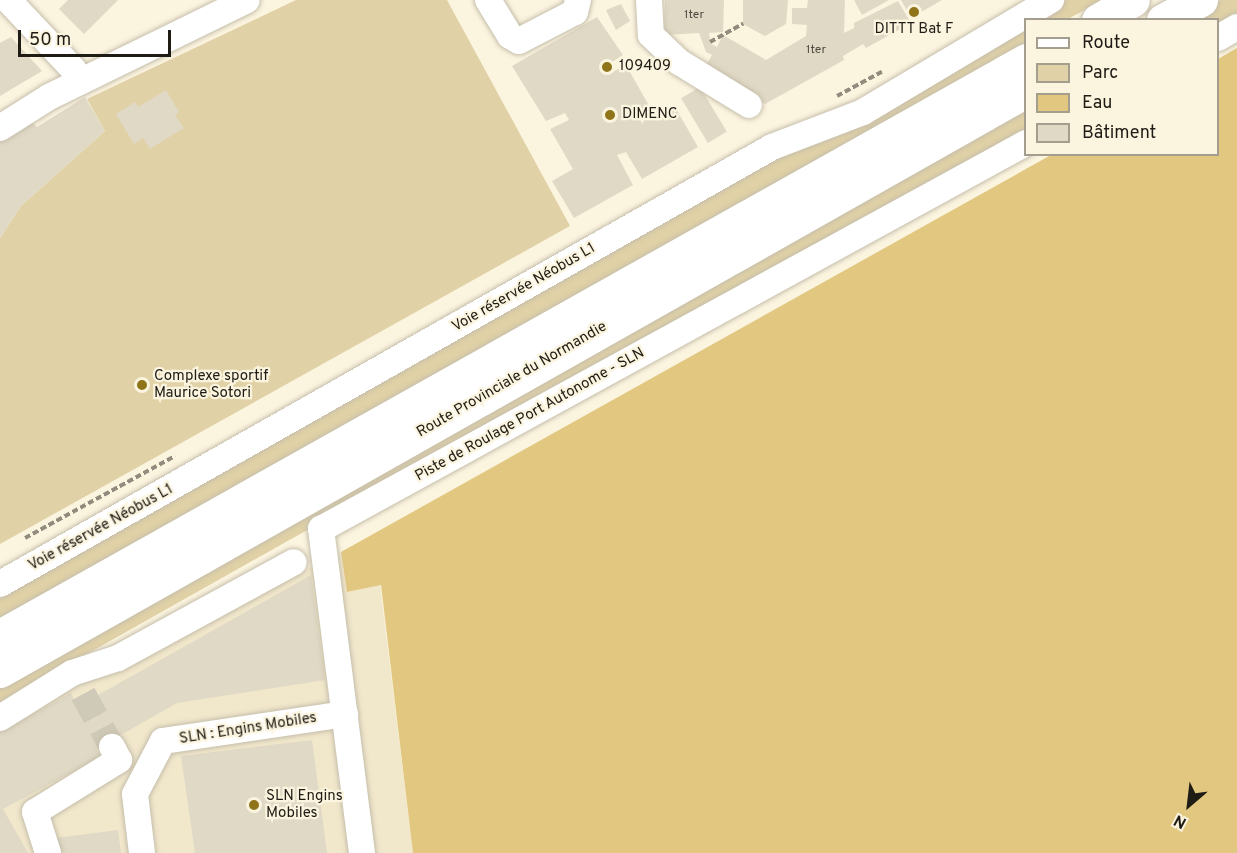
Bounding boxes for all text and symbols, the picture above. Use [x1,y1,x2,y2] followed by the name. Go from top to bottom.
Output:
[907,5,921,19] marker: DITTT Bat F
[684,9,704,23] house number: 1ter
[21,18,174,56] scale bar
[1024,18,1219,156] legend
[874,21,954,39] place label: DITTT Bat F
[29,29,71,52] text: 50 m
[1082,32,1130,55] text: Route
[806,44,826,58] house number: 1ter
[619,58,671,76] place label: 109409
[600,60,614,74] marker: 109409
[1082,62,1118,85] text: Parc
[1082,92,1112,115] text: Eau
[622,106,678,124] place label: DIMENC
[603,108,617,122] marker: DIMENC
[1082,122,1156,145] text: Bâtiment
[449,240,599,336] street label: Voie réservée Néobus L1
[414,318,610,442] street label: Route Provinciale du Normandie
[412,344,648,486] street label: Piste de Roulage Port Autonome - SLN
[154,367,268,402] place label: Complexe sportif Maurice Sotori
[135,378,149,392] marker: Complexe sportif Maurice Sotori
[26,481,176,575] street label: Voie réservée Néobus L1
[178,709,318,749] street label: SLN : Engins Mobiles
[1159,775,1219,835] north arrow
[266,787,343,822] place label: SLN Engins Mobiles
[247,798,261,812] marker: SLN Engins Mobiles
[1171,809,1190,832] text: N

